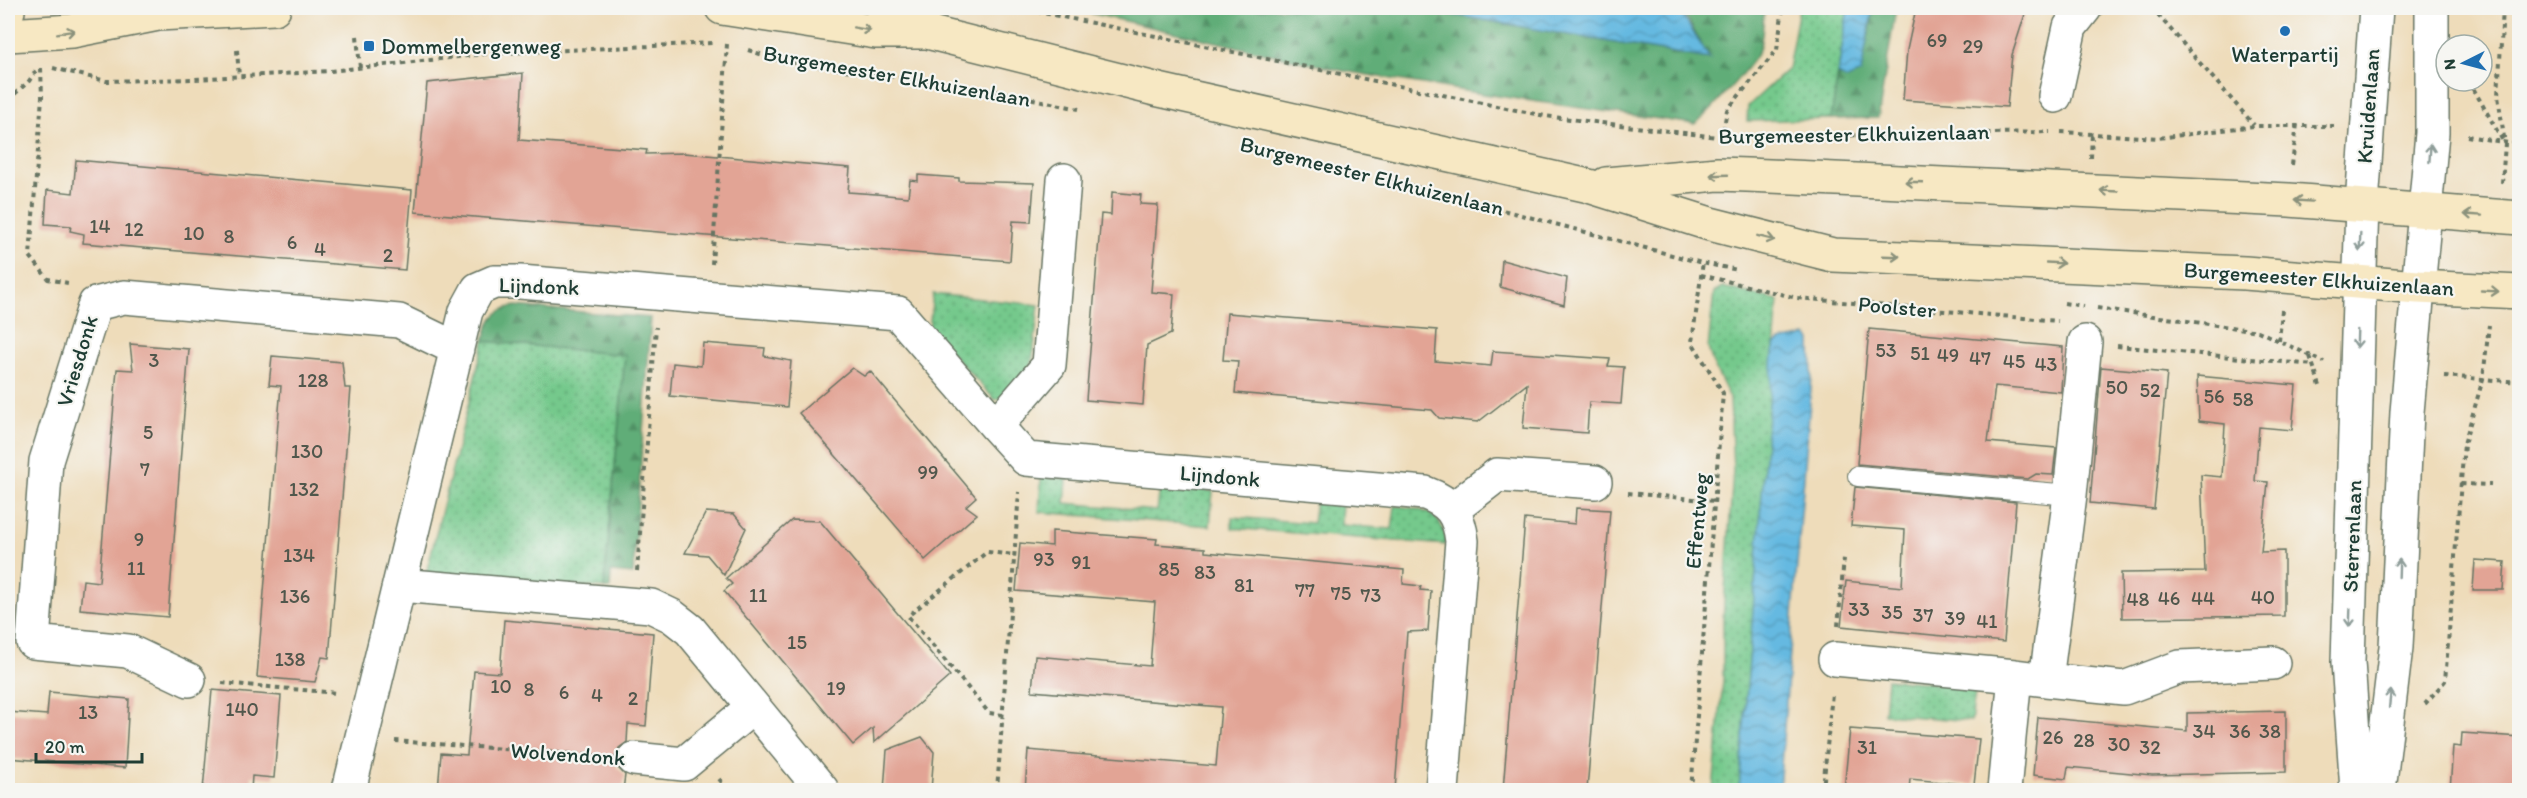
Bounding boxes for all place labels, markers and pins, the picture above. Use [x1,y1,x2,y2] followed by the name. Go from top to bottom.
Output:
[2278,24,2292,38] marker: Waterpartij
[381,33,562,60] place label: Dommelbergenweg
[362,39,376,53] marker: Dommelbergenweg
[2231,41,2339,68] place label: Waterpartij

